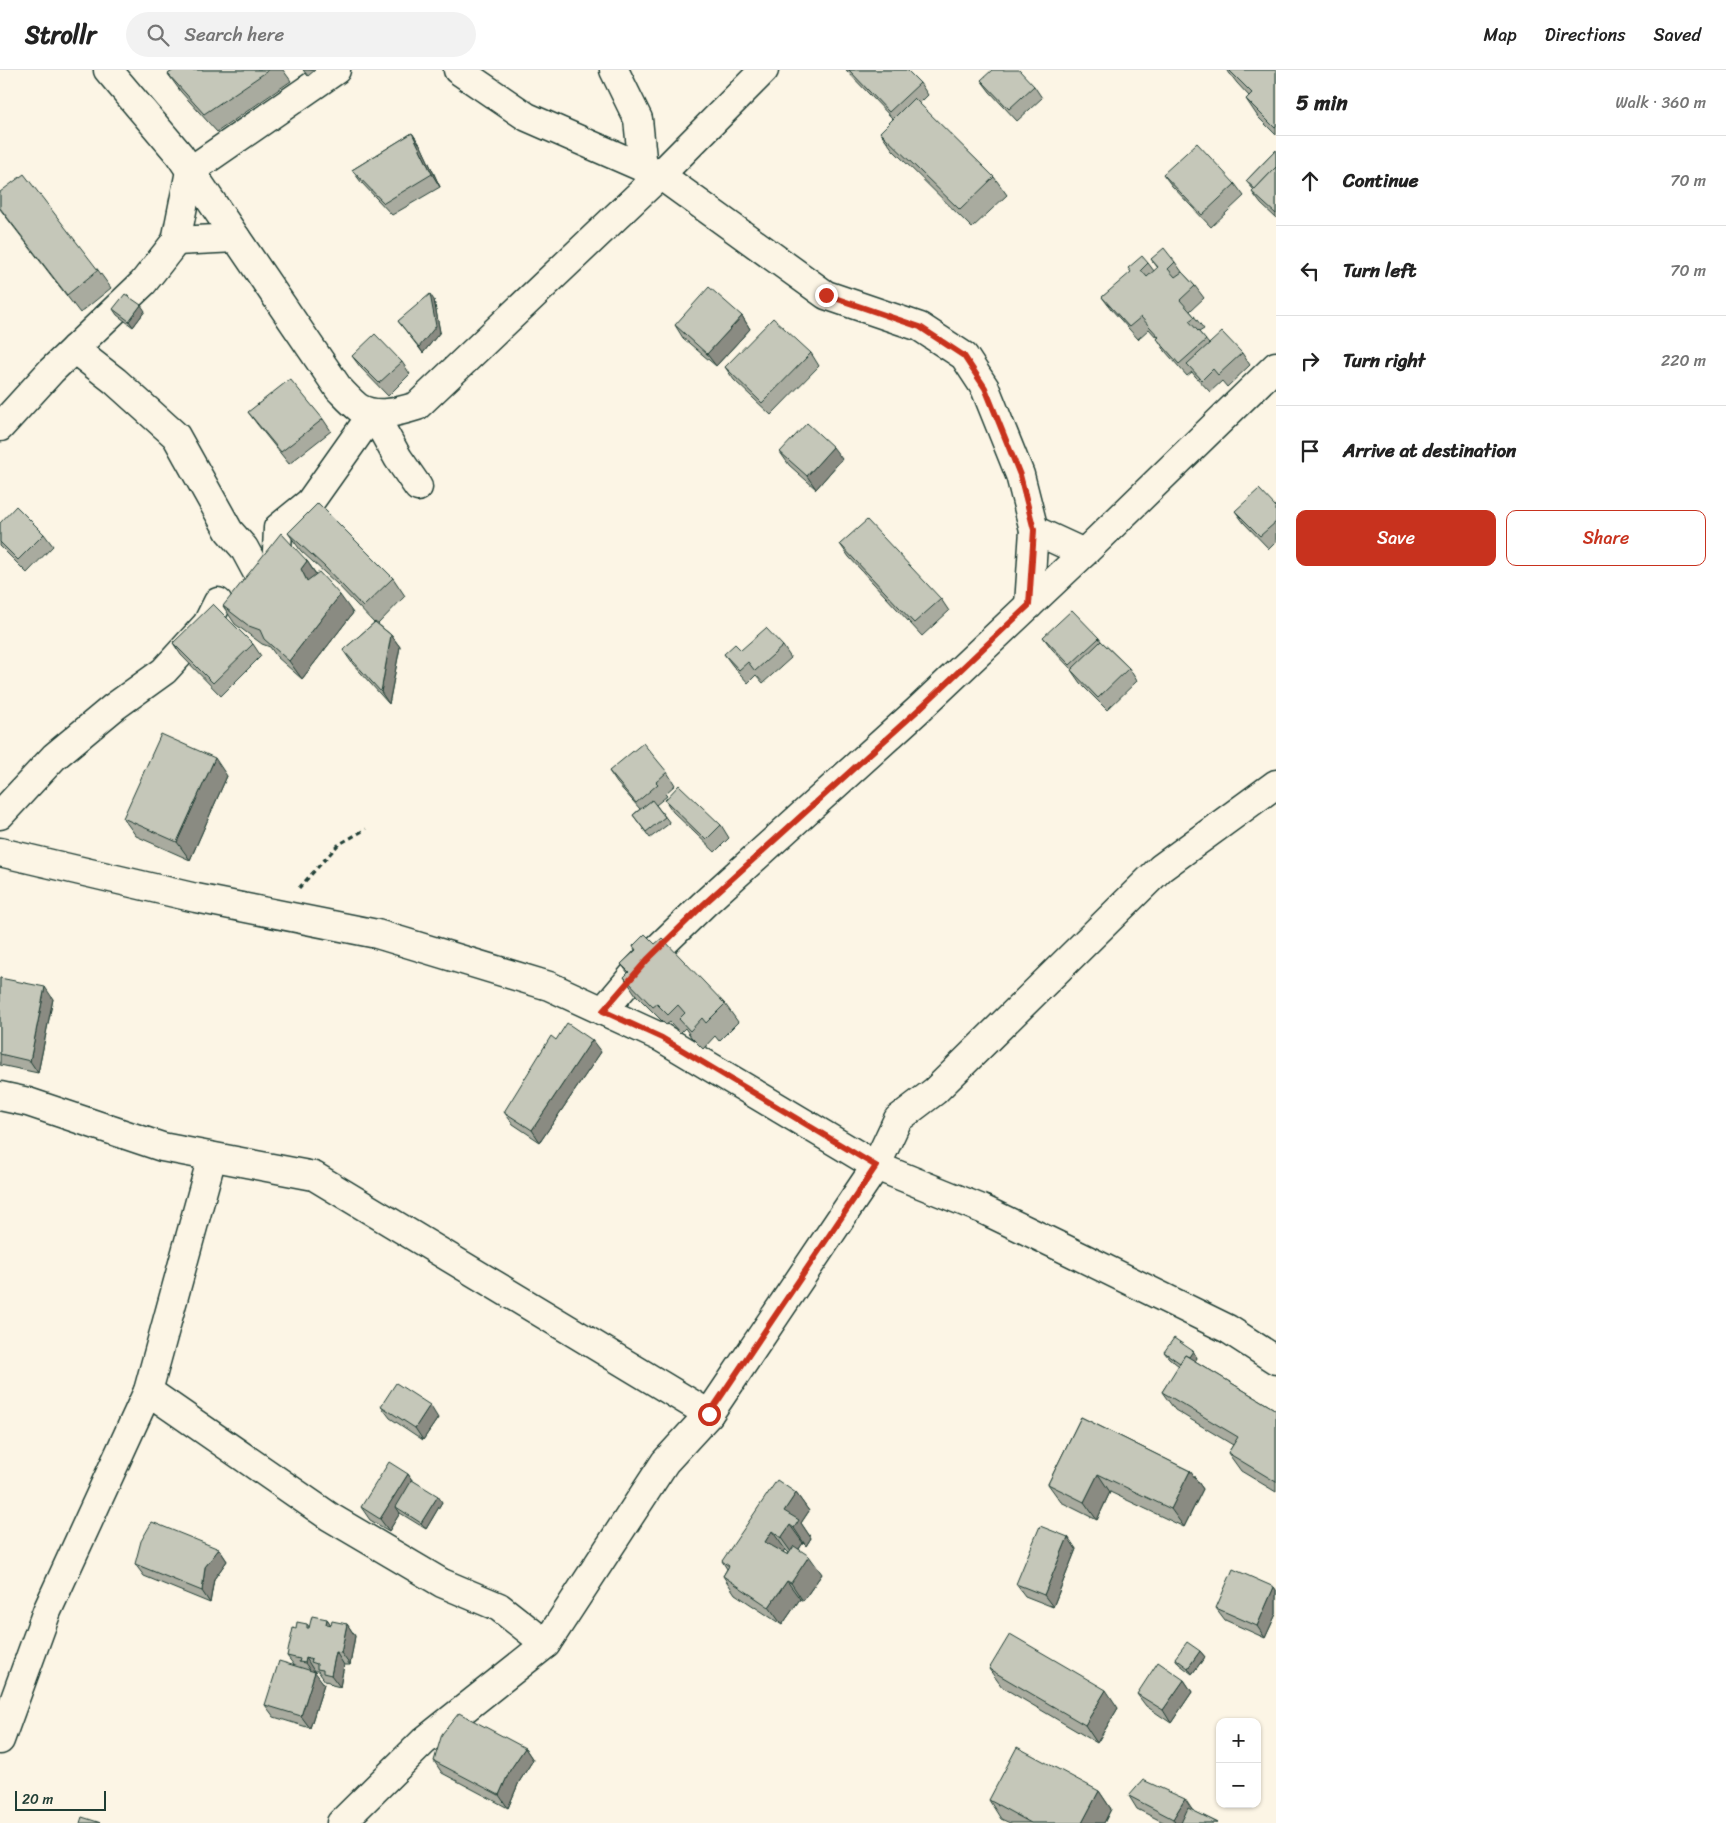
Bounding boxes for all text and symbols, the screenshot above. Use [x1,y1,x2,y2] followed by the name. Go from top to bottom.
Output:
[126,12,476,57] search box
[25,14,96,56] text: Strollr
[184,18,284,51] text: Search here
[1484,19,1517,51] text: Map
[1545,19,1626,51] text: Directions
[1654,19,1701,51] text: Saved
[144,21,172,49] icon: search
[1296,84,1348,122] text: 5 min
[1616,88,1706,117] text: Walk · 360 m
[1343,164,1419,197] text: Continue
[1670,166,1706,195] text: 70 m
[1296,167,1324,195] icon: ahead
[1343,254,1416,287] text: Turn left
[1670,256,1706,285] text: 70 m
[1296,257,1324,285] icon: left
[815,284,838,307] route end
[1343,344,1425,377] text: Turn right
[1661,346,1706,375] text: 220 m
[1296,347,1324,375] icon: right
[1343,434,1516,467] text: Arrive at destination
[1296,437,1324,465] icon: arrive
[1296,510,1496,566] button: Save
[1506,510,1706,566] button: Share
[698,1403,721,1426] route start
[1216,1718,1261,1808] map controls
[1216,1718,1261,1763] button: +
[1216,1763,1261,1808] button: −
[22,1787,53,1812] text: 20 m
[15,1788,106,1811] scale bar

